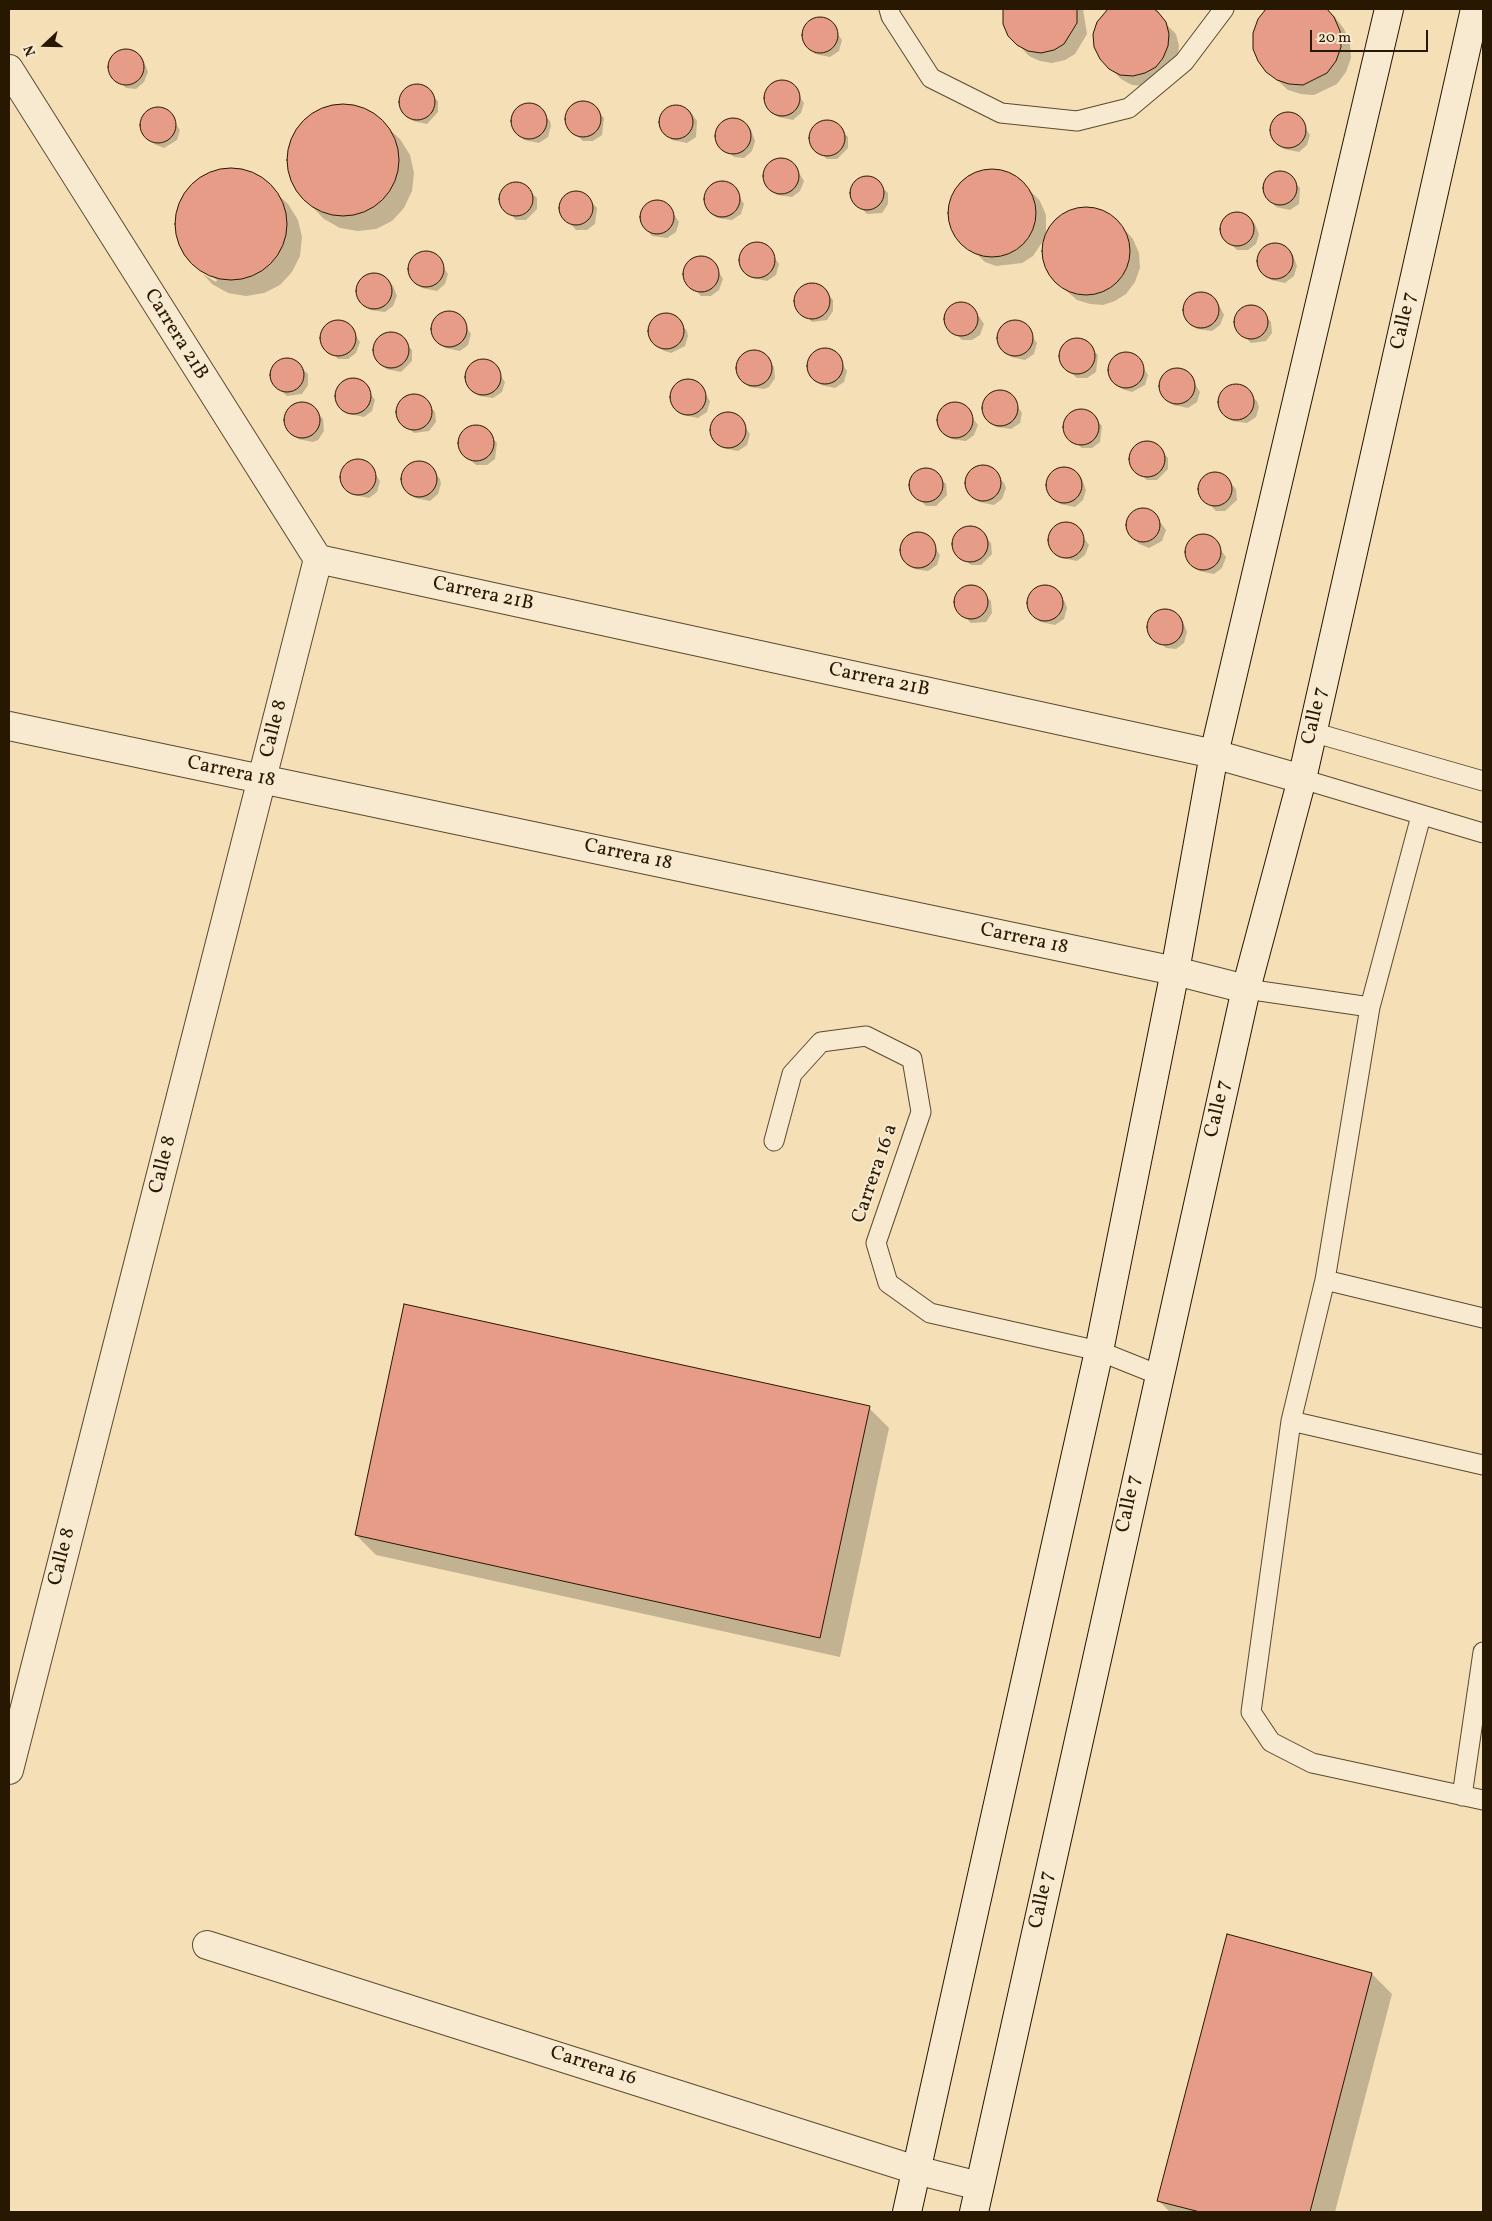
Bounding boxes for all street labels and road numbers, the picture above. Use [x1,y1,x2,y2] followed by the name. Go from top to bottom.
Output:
[138,285,212,385] street label: Carrera 21B
[1387,290,1423,352] street label: Calle 7
[430,573,536,617] street label: Carrera 21B
[826,659,932,703] street label: Carrera 21B
[1298,685,1334,747] street label: Calle 7
[256,698,294,760] street label: Calle 8
[185,752,277,794] street label: Carrera 18
[582,835,674,877] street label: Carrera 18
[978,919,1070,961] street label: Carrera 18
[1201,1078,1237,1140] street label: Calle 7
[848,1121,904,1227] street label: Carrera 16 a
[145,1134,183,1196] street label: Calle 8
[1112,1473,1148,1535] street label: Calle 7
[44,1526,82,1588] street label: Calle 8
[1025,1869,1061,1931] street label: Calle 7
[547,2042,639,2092] street label: Carrera 16

